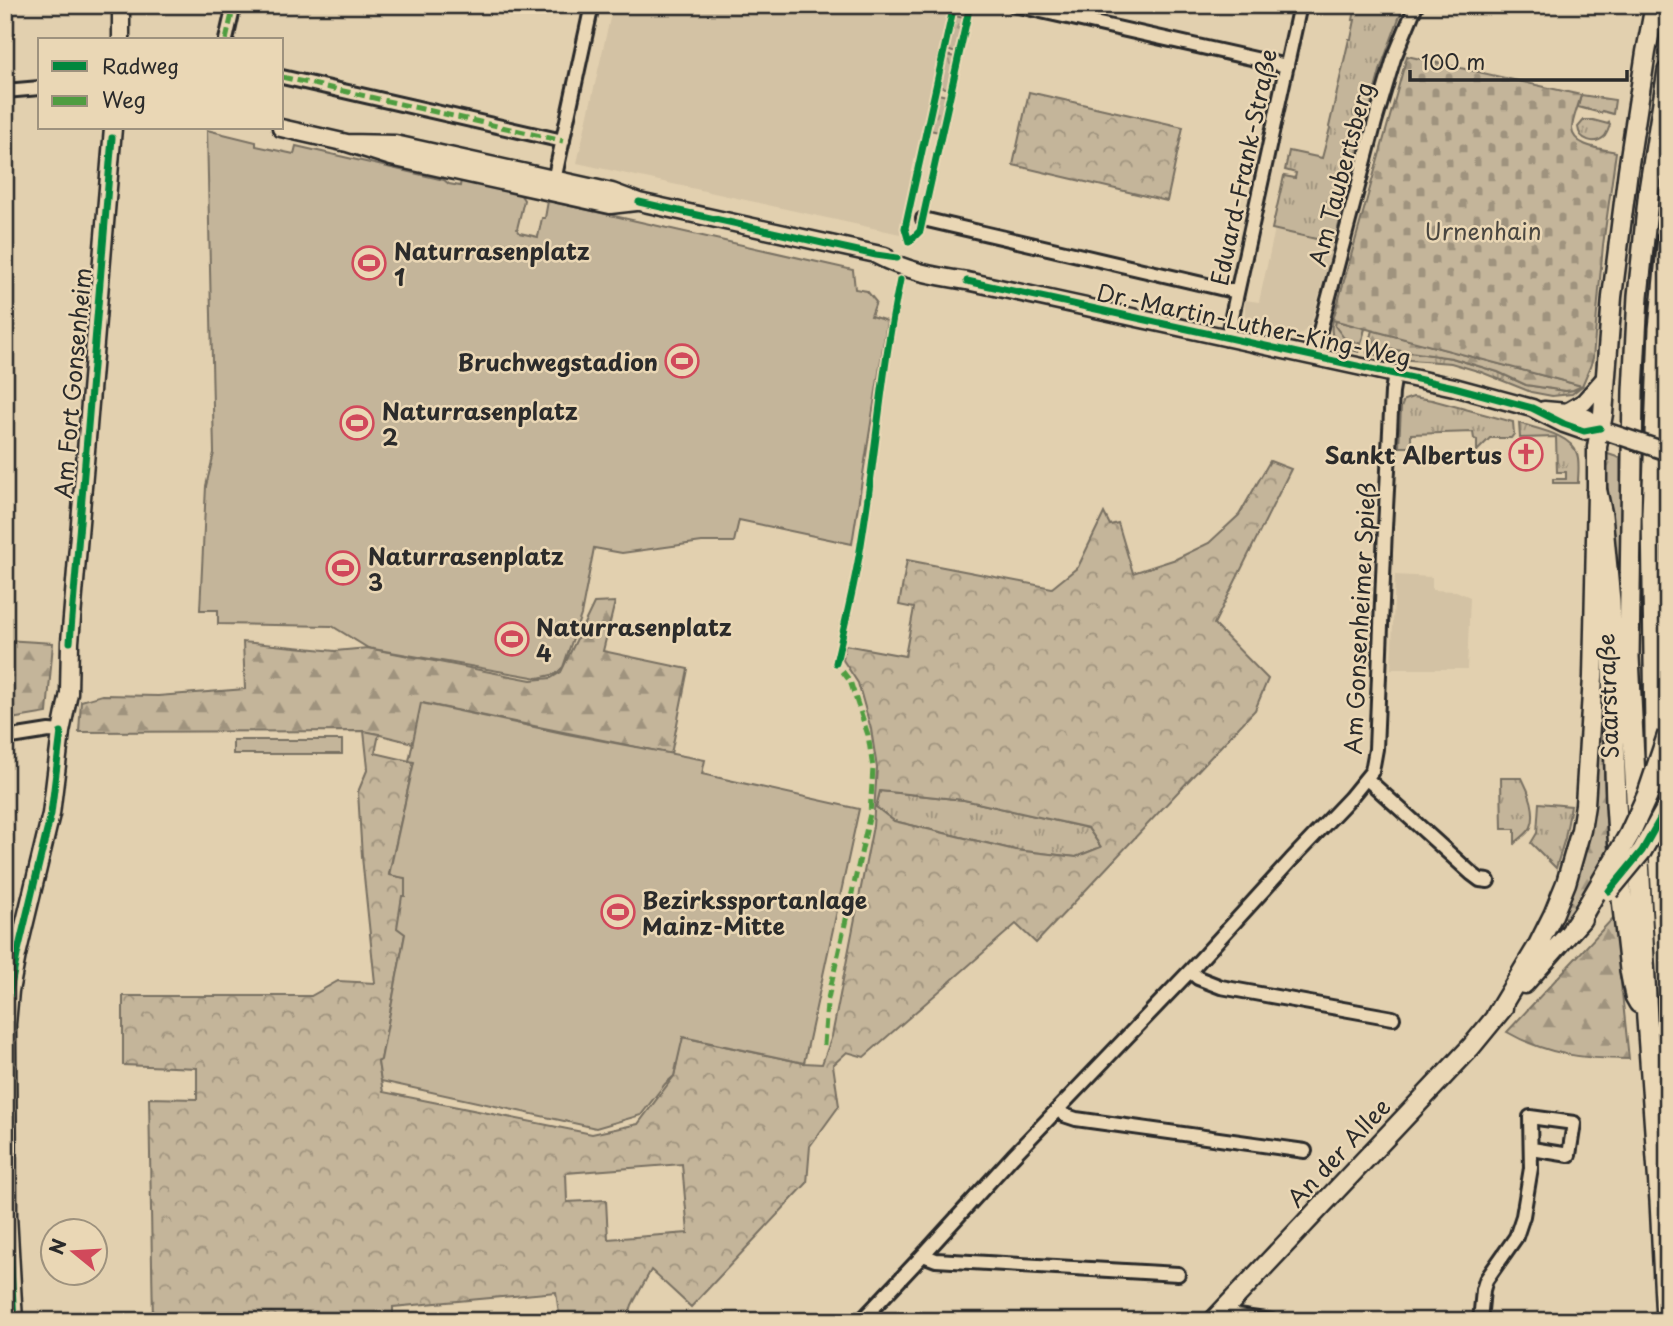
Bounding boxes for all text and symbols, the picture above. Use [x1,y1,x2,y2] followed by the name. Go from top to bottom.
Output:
[38,38,284,130] legend
[1410,38,1628,82] scale bar
[1201,45,1285,289] street label: Eduard-Frank-Straße
[1421,45,1485,77] text: 100 m
[102,49,179,81] text: Radweg
[1299,78,1381,270] street label: Am Taubertsberg
[102,83,146,115] text: Weg
[1425,213,1541,248] park label: Urnenhain
[394,233,590,294] place label: Naturrasenplatz 1
[350,244,388,282] sports icon: Naturrasenplatz 1
[44,266,100,500] street label: Am Fort Gonsenheim
[1094,274,1414,374] street label: Dr.-Martin-Luther-King-Weg
[663,342,701,380] sports icon: Bruchwegstadion
[457,344,658,379] place label: Bruchwegstadion
[382,393,578,454] place label: Naturrasenplatz 2
[338,404,376,442] sports icon: Naturrasenplatz 2
[1507,435,1545,473] church icon: Sankt Albertus
[1324,437,1502,472] place label: Sankt Albertus
[1334,481,1384,755] street label: Am Gonsenheimer Spieß
[368,538,564,599] place label: Naturrasenplatz 3
[324,549,362,587] sports icon: Naturrasenplatz 3
[536,609,732,670] place label: Naturrasenplatz 4
[493,620,531,658] sports icon: Naturrasenplatz 4
[1587,633,1627,759] street label: Saarstraße
[642,882,868,943] place label: Bezirkssportanlage Mainz-Mitte
[599,893,637,931] sports icon: Bezirkssportanlage Mainz-Mitte
[1278,1089,1398,1215] street label: An der Allee
[38,1218,108,1288] north arrow
[41,1235,73,1258] text: N

